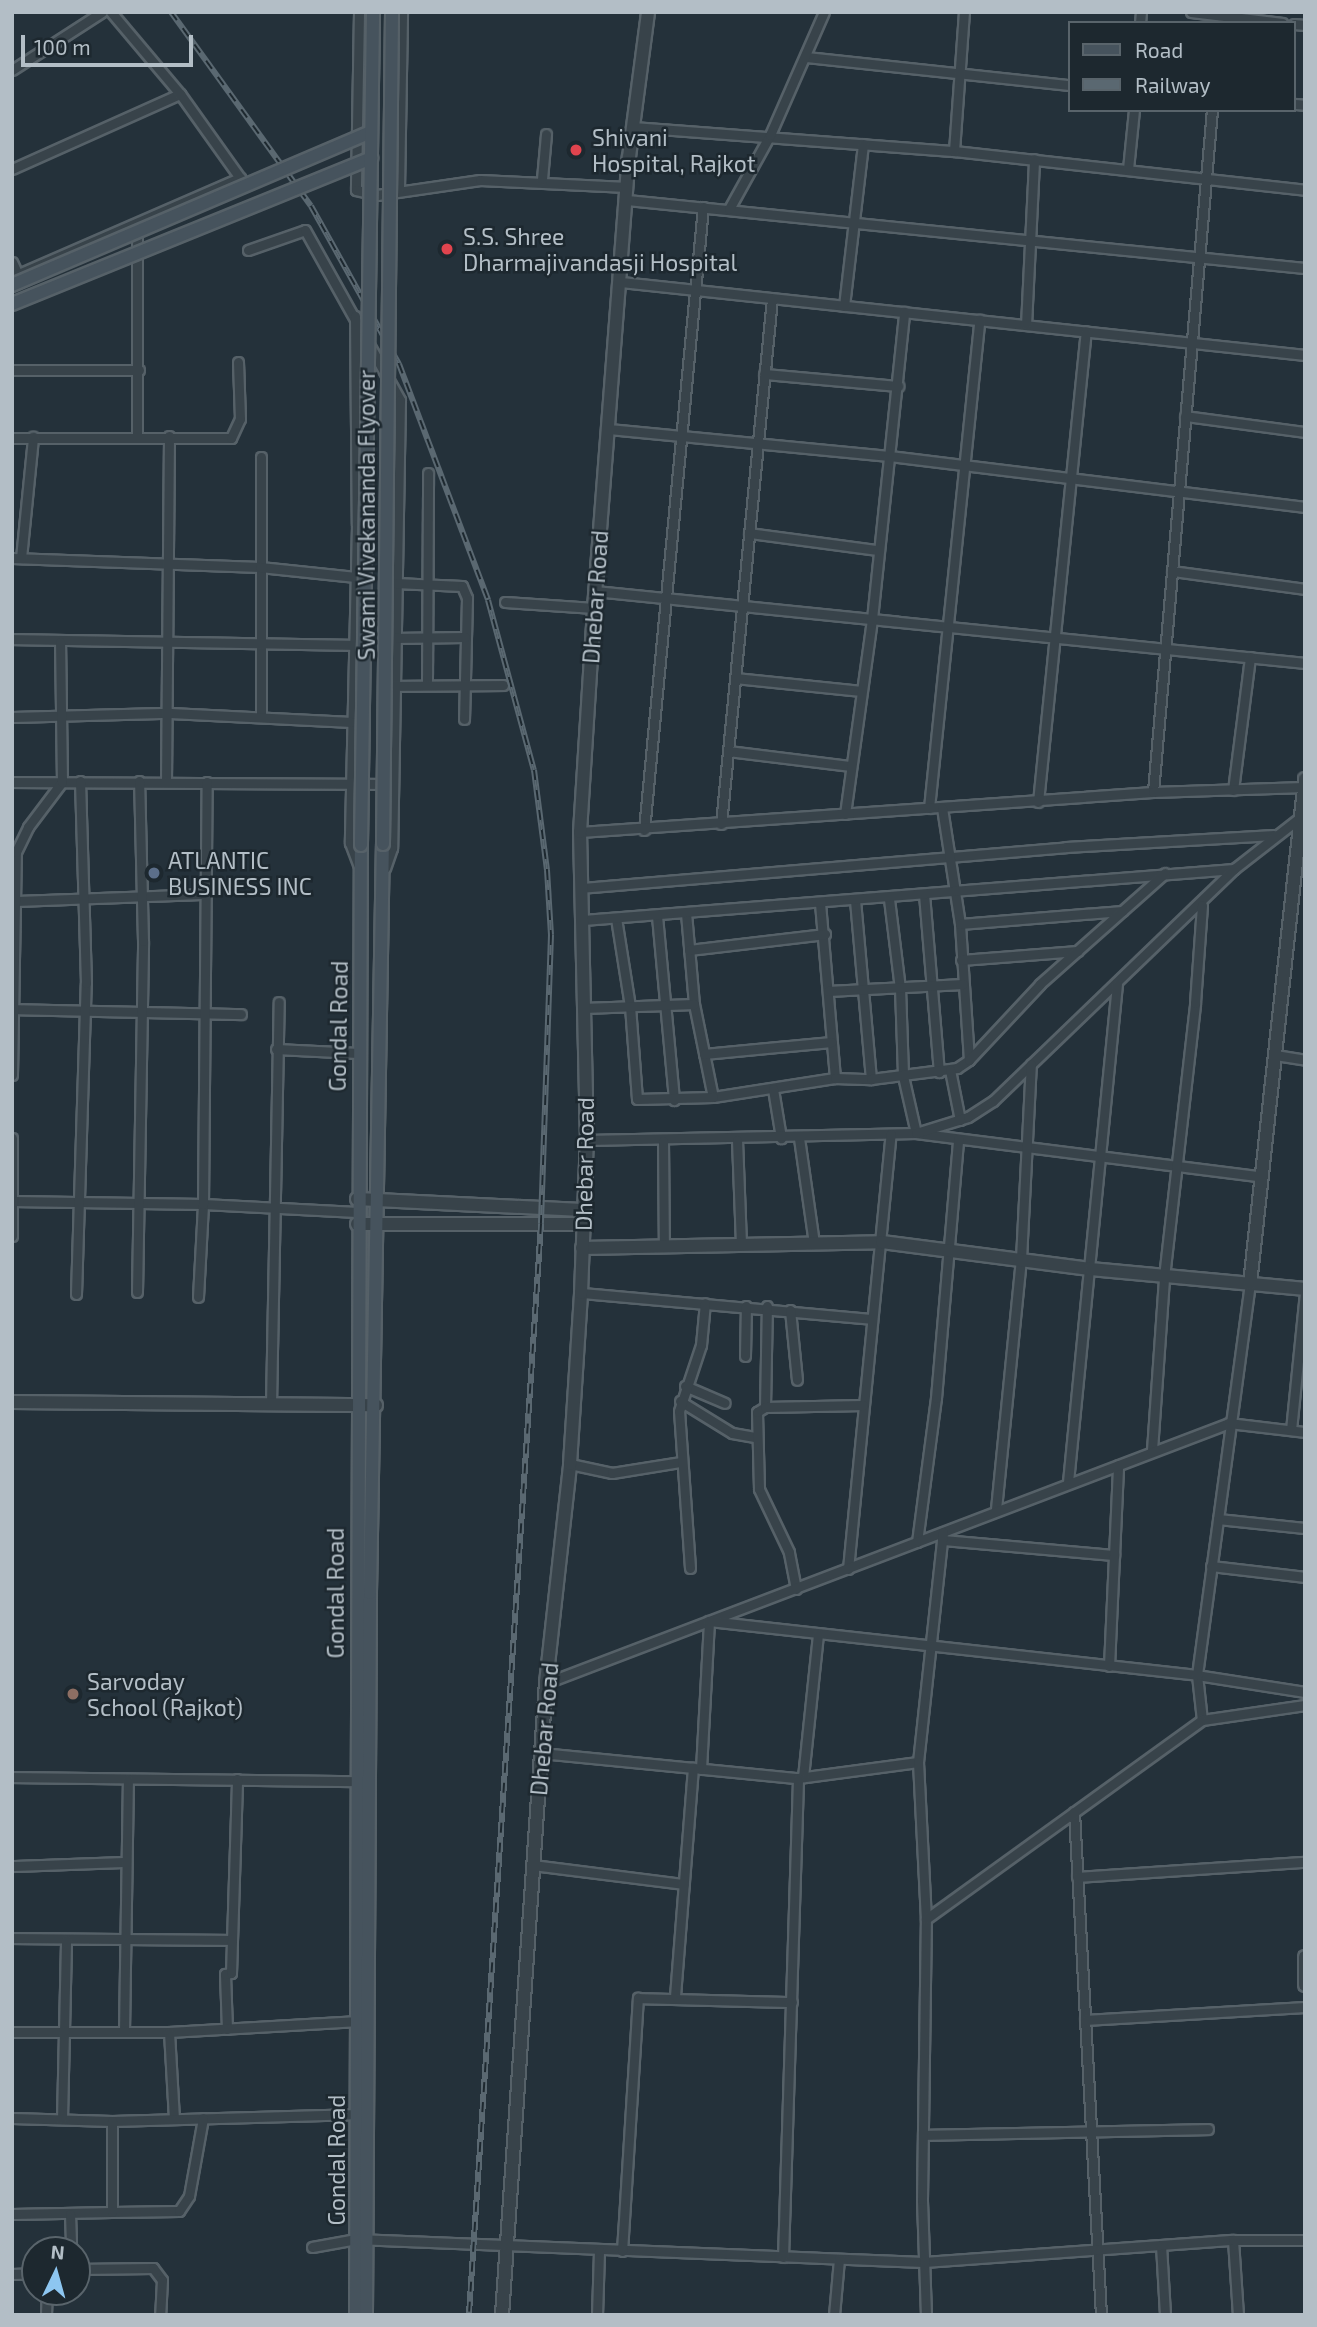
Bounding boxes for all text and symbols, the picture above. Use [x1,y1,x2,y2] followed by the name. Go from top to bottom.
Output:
[24,21,196,65] scale bar
[1068,21,1296,112] legend
[34,34,91,59] text: 100 m
[1135,37,1183,62] text: Road
[1135,72,1211,97] text: Railway
[592,123,756,177] place label: Shivani Hospital, Rajkot
[566,140,586,160] marker: Shivani Hospital, Rajkot
[463,222,737,276] place label: S.S. Shree Dharmajivandasji Hospital
[437,239,457,259] marker: S.S. Shree Dharmajivandasji Hospital
[352,369,380,661] street label: Swami Vivekananda Flyover
[577,529,613,665] street label: Dhebar Road
[168,846,312,900] place label: ATLANTIC BUSINESS INC
[146,865,162,881] marker: ATLANTIC BUSINESS INC
[323,960,353,1092] street label: Gondal Road
[569,1097,599,1231] street label: Dhebar Road
[321,1527,349,1659] street label: Gondal Road
[524,1661,564,1797] street label: Dhebar Road
[87,1667,244,1721] place label: Sarvoday School (Rajkot)
[65,1686,81,1702] marker: Sarvoday School (Rajkot)
[322,2094,350,2226] street label: Gondal Road
[21,2236,91,2306] north arrow
[50,2240,66,2264] text: N

